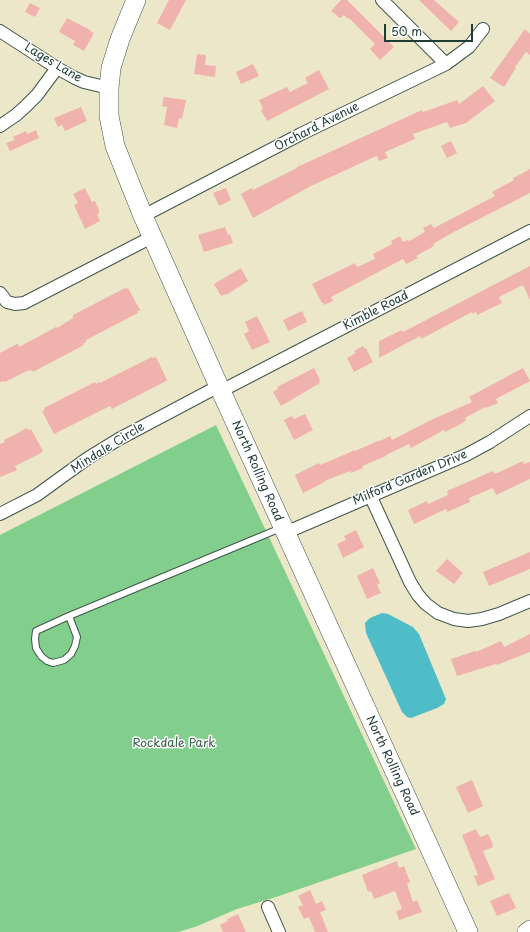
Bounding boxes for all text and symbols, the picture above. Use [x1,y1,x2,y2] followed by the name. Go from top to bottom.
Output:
[386,16,475,42] scale bar
[391,22,422,40] text: 50 m
[22,40,84,86] street label: Lages Lane
[272,99,362,155] street label: Orchard Avenue
[341,288,411,334] street label: Kimble Road
[228,418,286,524] street label: North Rolling Road
[68,420,148,476] street label: Mindale Circle
[351,447,469,509] street label: Milford Garden Drive
[362,714,422,818] street label: North Rolling Road
[132,737,216,751] park label: Rockdale Park

